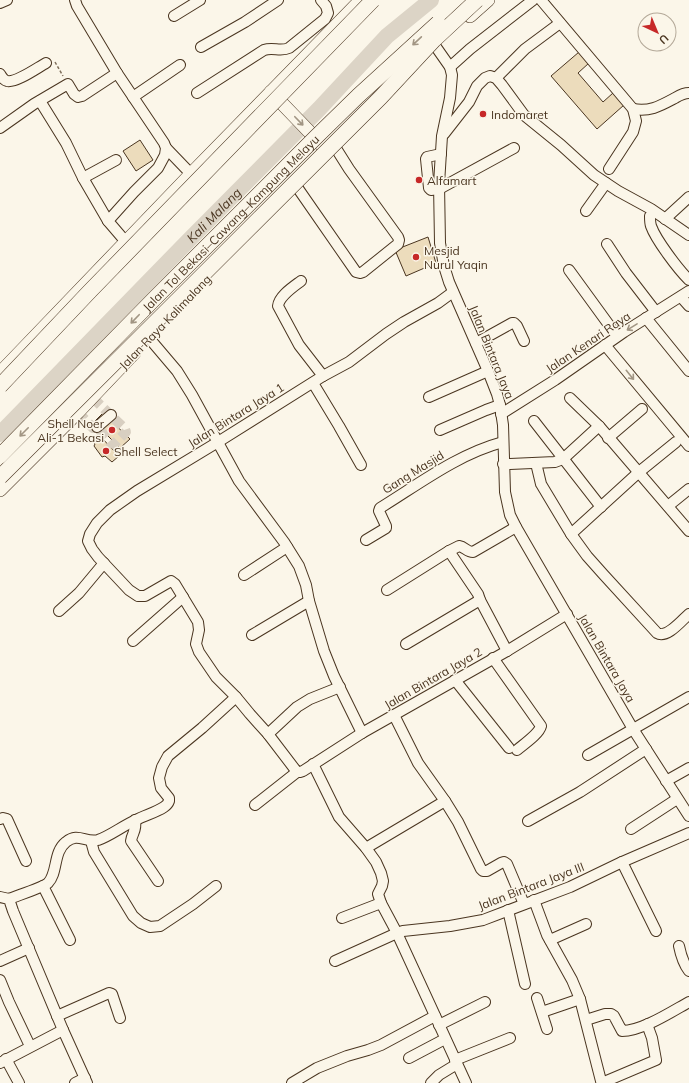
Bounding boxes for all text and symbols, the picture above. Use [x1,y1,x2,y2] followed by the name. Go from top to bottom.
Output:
[637,12,677,52] north arrow
[656,31,672,47] text: U
[412,37,422,46] one-way arrow
[491,107,548,122] place label: Indomaret
[478,109,488,119] marker: Indomaret
[294,116,304,126] one-way arrow
[139,131,322,314] street label: Jalan Tol Bekasi–Cawang–Kampung Melayu
[427,173,476,188] place label: Alfamart
[414,175,424,185] marker: Alfamart
[183,184,245,246] water label: Kali Malang
[424,243,488,272] place label: Mesjid Nurul Yaqin
[411,252,421,262] marker: Mesjid Nurul Yaqin
[116,271,214,373] street label: Jalan Raya Kalimalang
[466,303,518,401] street label: Jalan Bintara Jaya
[543,308,633,376] street label: Jalan Kenari Raya
[130,314,139,324] one-way arrow
[627,323,638,331] one-way arrow
[626,369,635,380] one-way arrow
[185,379,287,451] street label: Jalan Bintara Jaya 1
[37,416,105,445] place label: Shell Noer Ali-1 Bekasi
[107,425,117,435] marker: Shell Noer Ali-1 Bekasi
[19,427,29,437] one-way arrow
[114,444,177,459] place label: Shell Select
[101,446,111,456] marker: Shell Select
[379,447,447,497] street label: Gang Masjid
[576,611,638,705] street label: Jalan Bintara Jaya
[381,644,485,712] street label: Jalan Bintara Jaya 2
[476,859,586,913] street label: Jalan Bintara Jaya III

